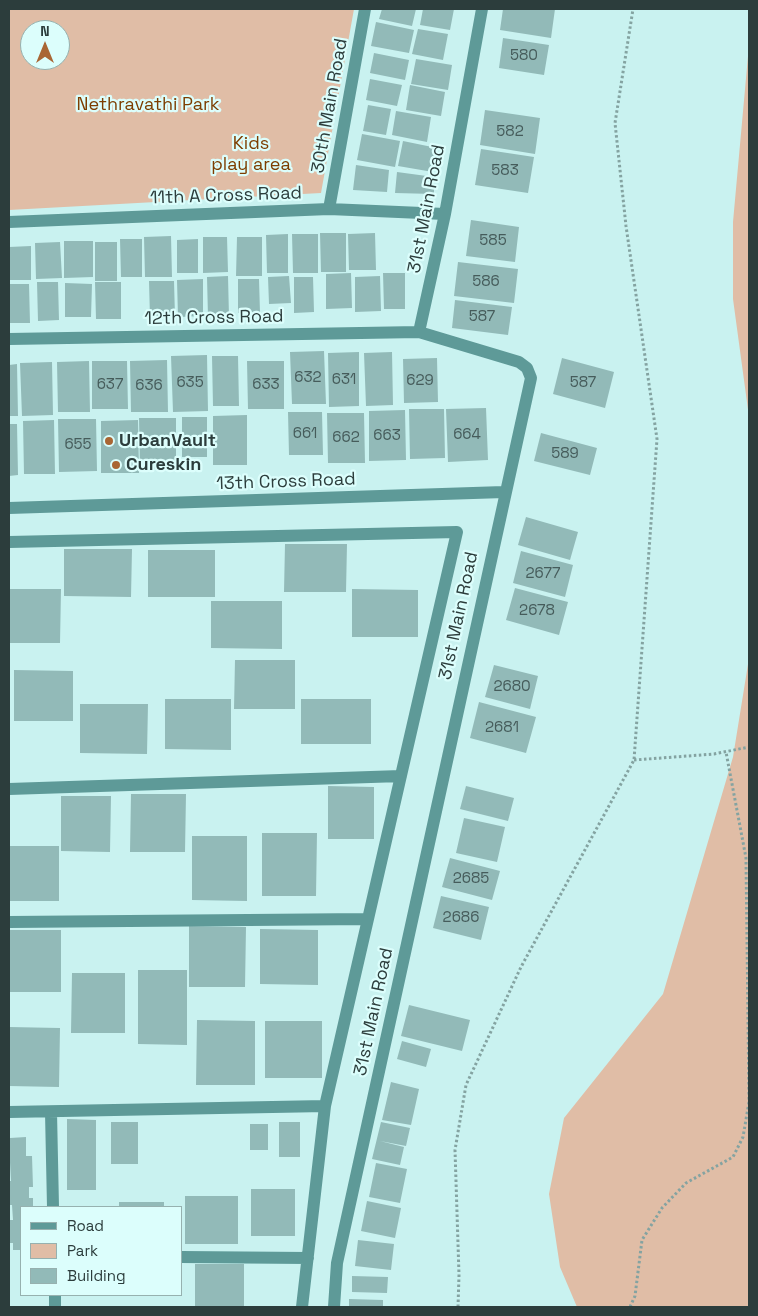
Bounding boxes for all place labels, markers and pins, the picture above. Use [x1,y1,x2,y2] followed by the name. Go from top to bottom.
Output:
[119,430,216,452] place label: UrbanVault
[103,435,115,447] marker: UrbanVault
[126,454,201,476] place label: Cureskin
[110,459,122,471] marker: Cureskin

